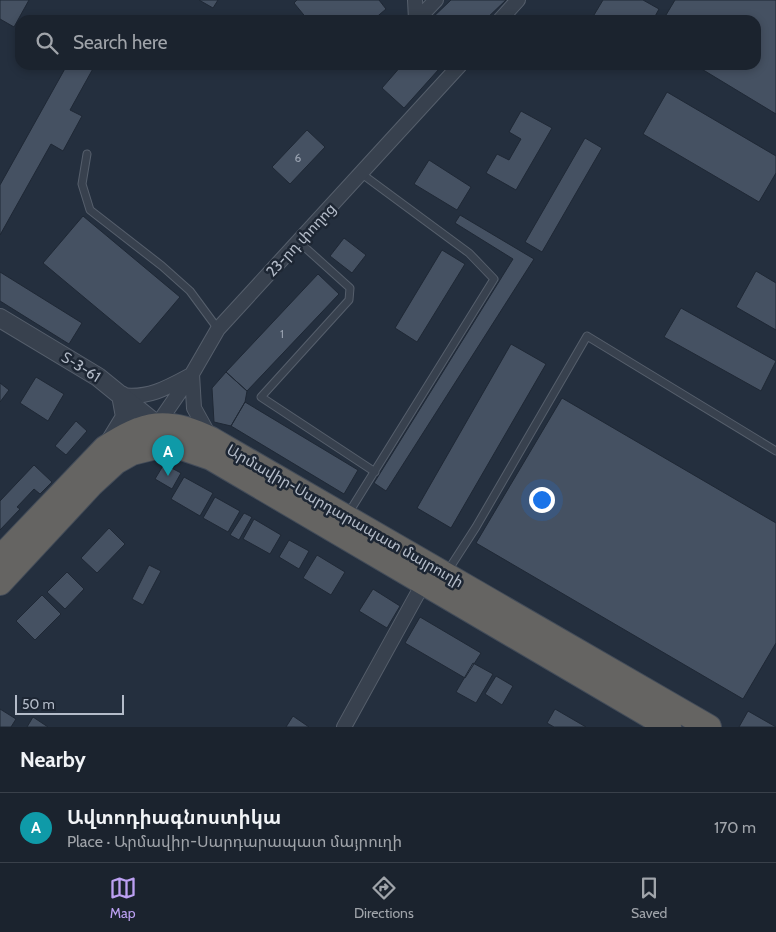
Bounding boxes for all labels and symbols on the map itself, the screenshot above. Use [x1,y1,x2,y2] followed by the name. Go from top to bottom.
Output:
[295,150,302,165] house number: 6
[262,200,340,280] street label: 23-րդ փողոց
[280,326,284,341] house number: 1
[58,348,104,386] street label: Տ-3-61
[152,435,184,476] pin: A
[223,441,467,591] street label: Արմավիր-Սարդարապատ մայրուղի
[529,487,555,513] your location
[15,692,124,715] scale bar

